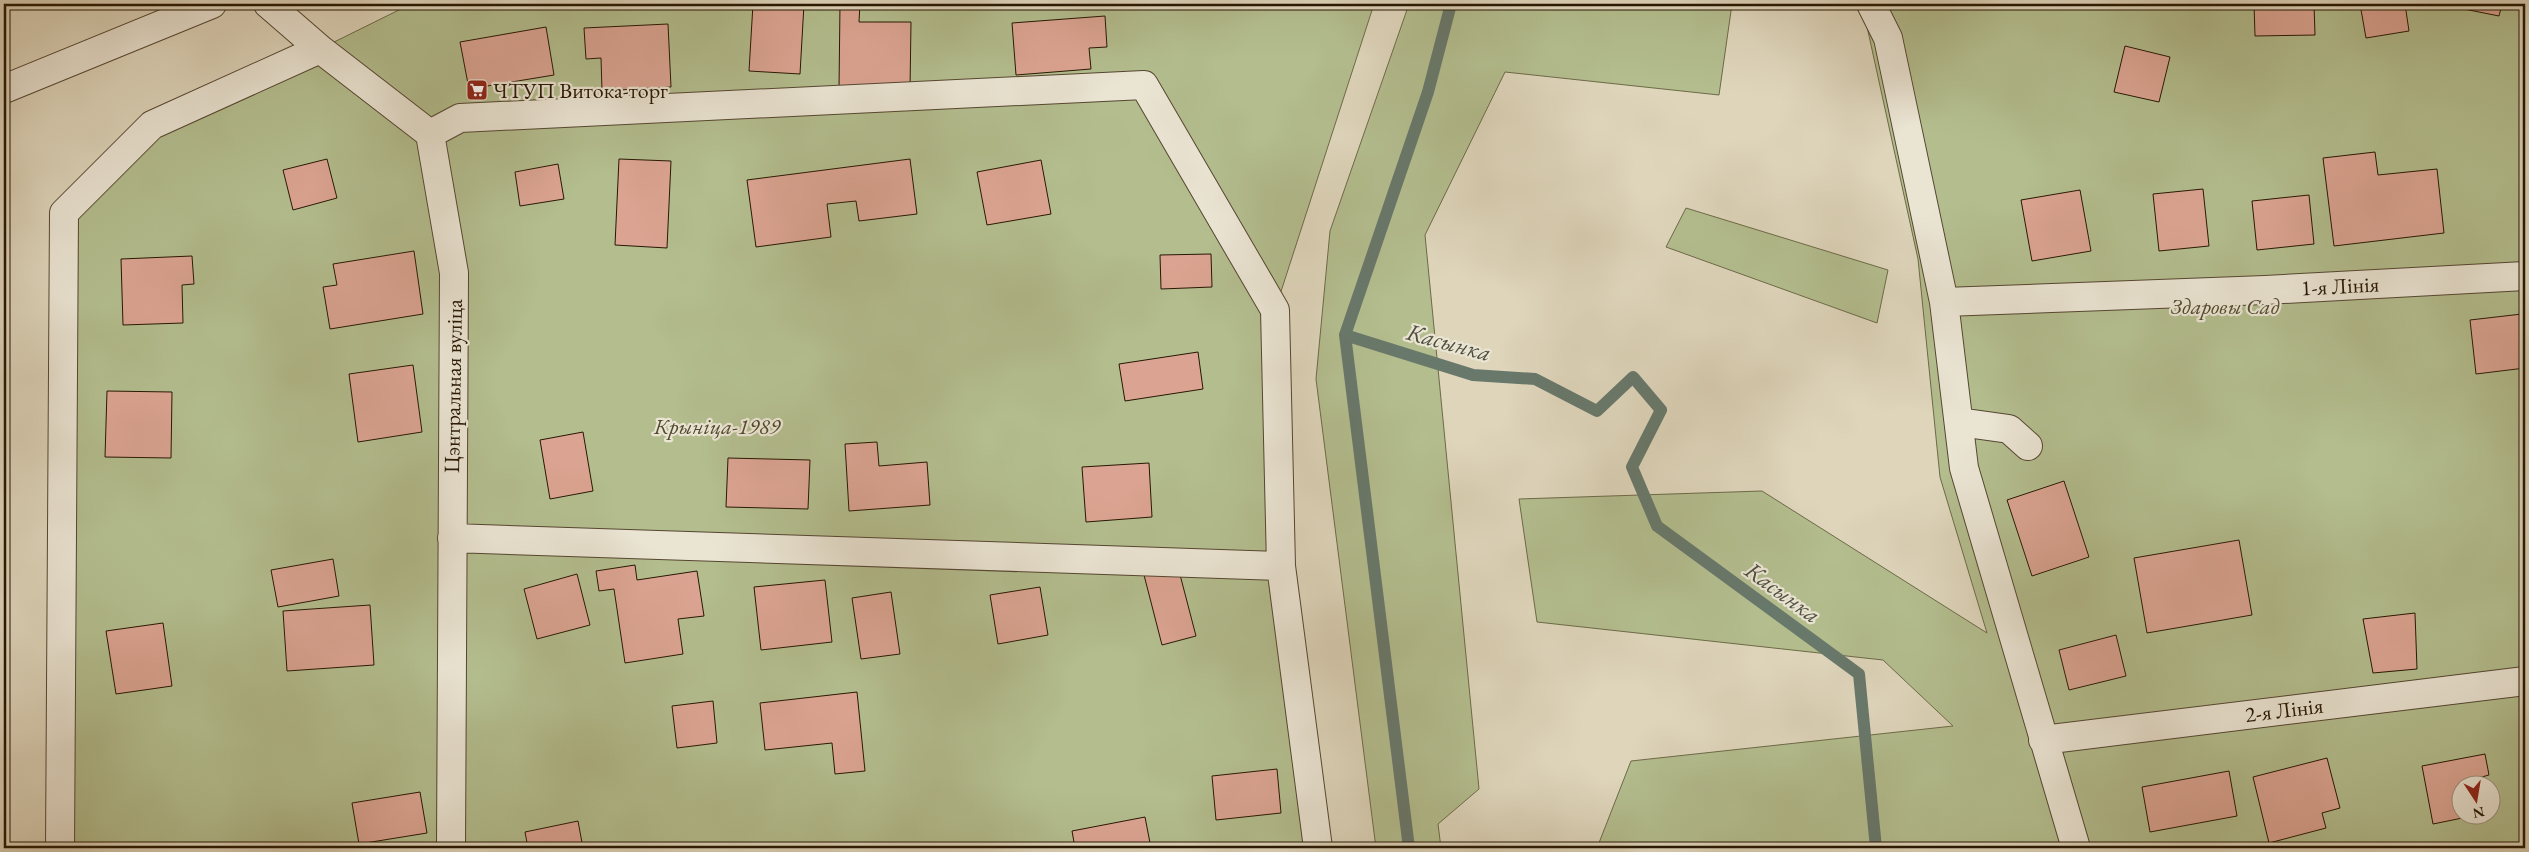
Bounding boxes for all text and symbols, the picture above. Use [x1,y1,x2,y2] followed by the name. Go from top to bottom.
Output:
[493,76,668,105] place label: ЧТУП Витока-торг
[465,78,489,102] supermarket icon: ЧТУП Витока-торг
[2300,269,2380,303] street label: 1-я Лінія
[2171,292,2280,321] park label: Здаровы Сад
[437,299,469,473] street label: Цэнтральная вуліца
[1403,316,1495,368] water label: Касынка
[653,412,782,441] park label: Крыніца-1989
[1738,554,1827,630] water label: Касынка
[2243,691,2325,729] street label: 2-я Лінія
[2452,774,2502,824] north arrow
[2471,803,2486,823] text: N

